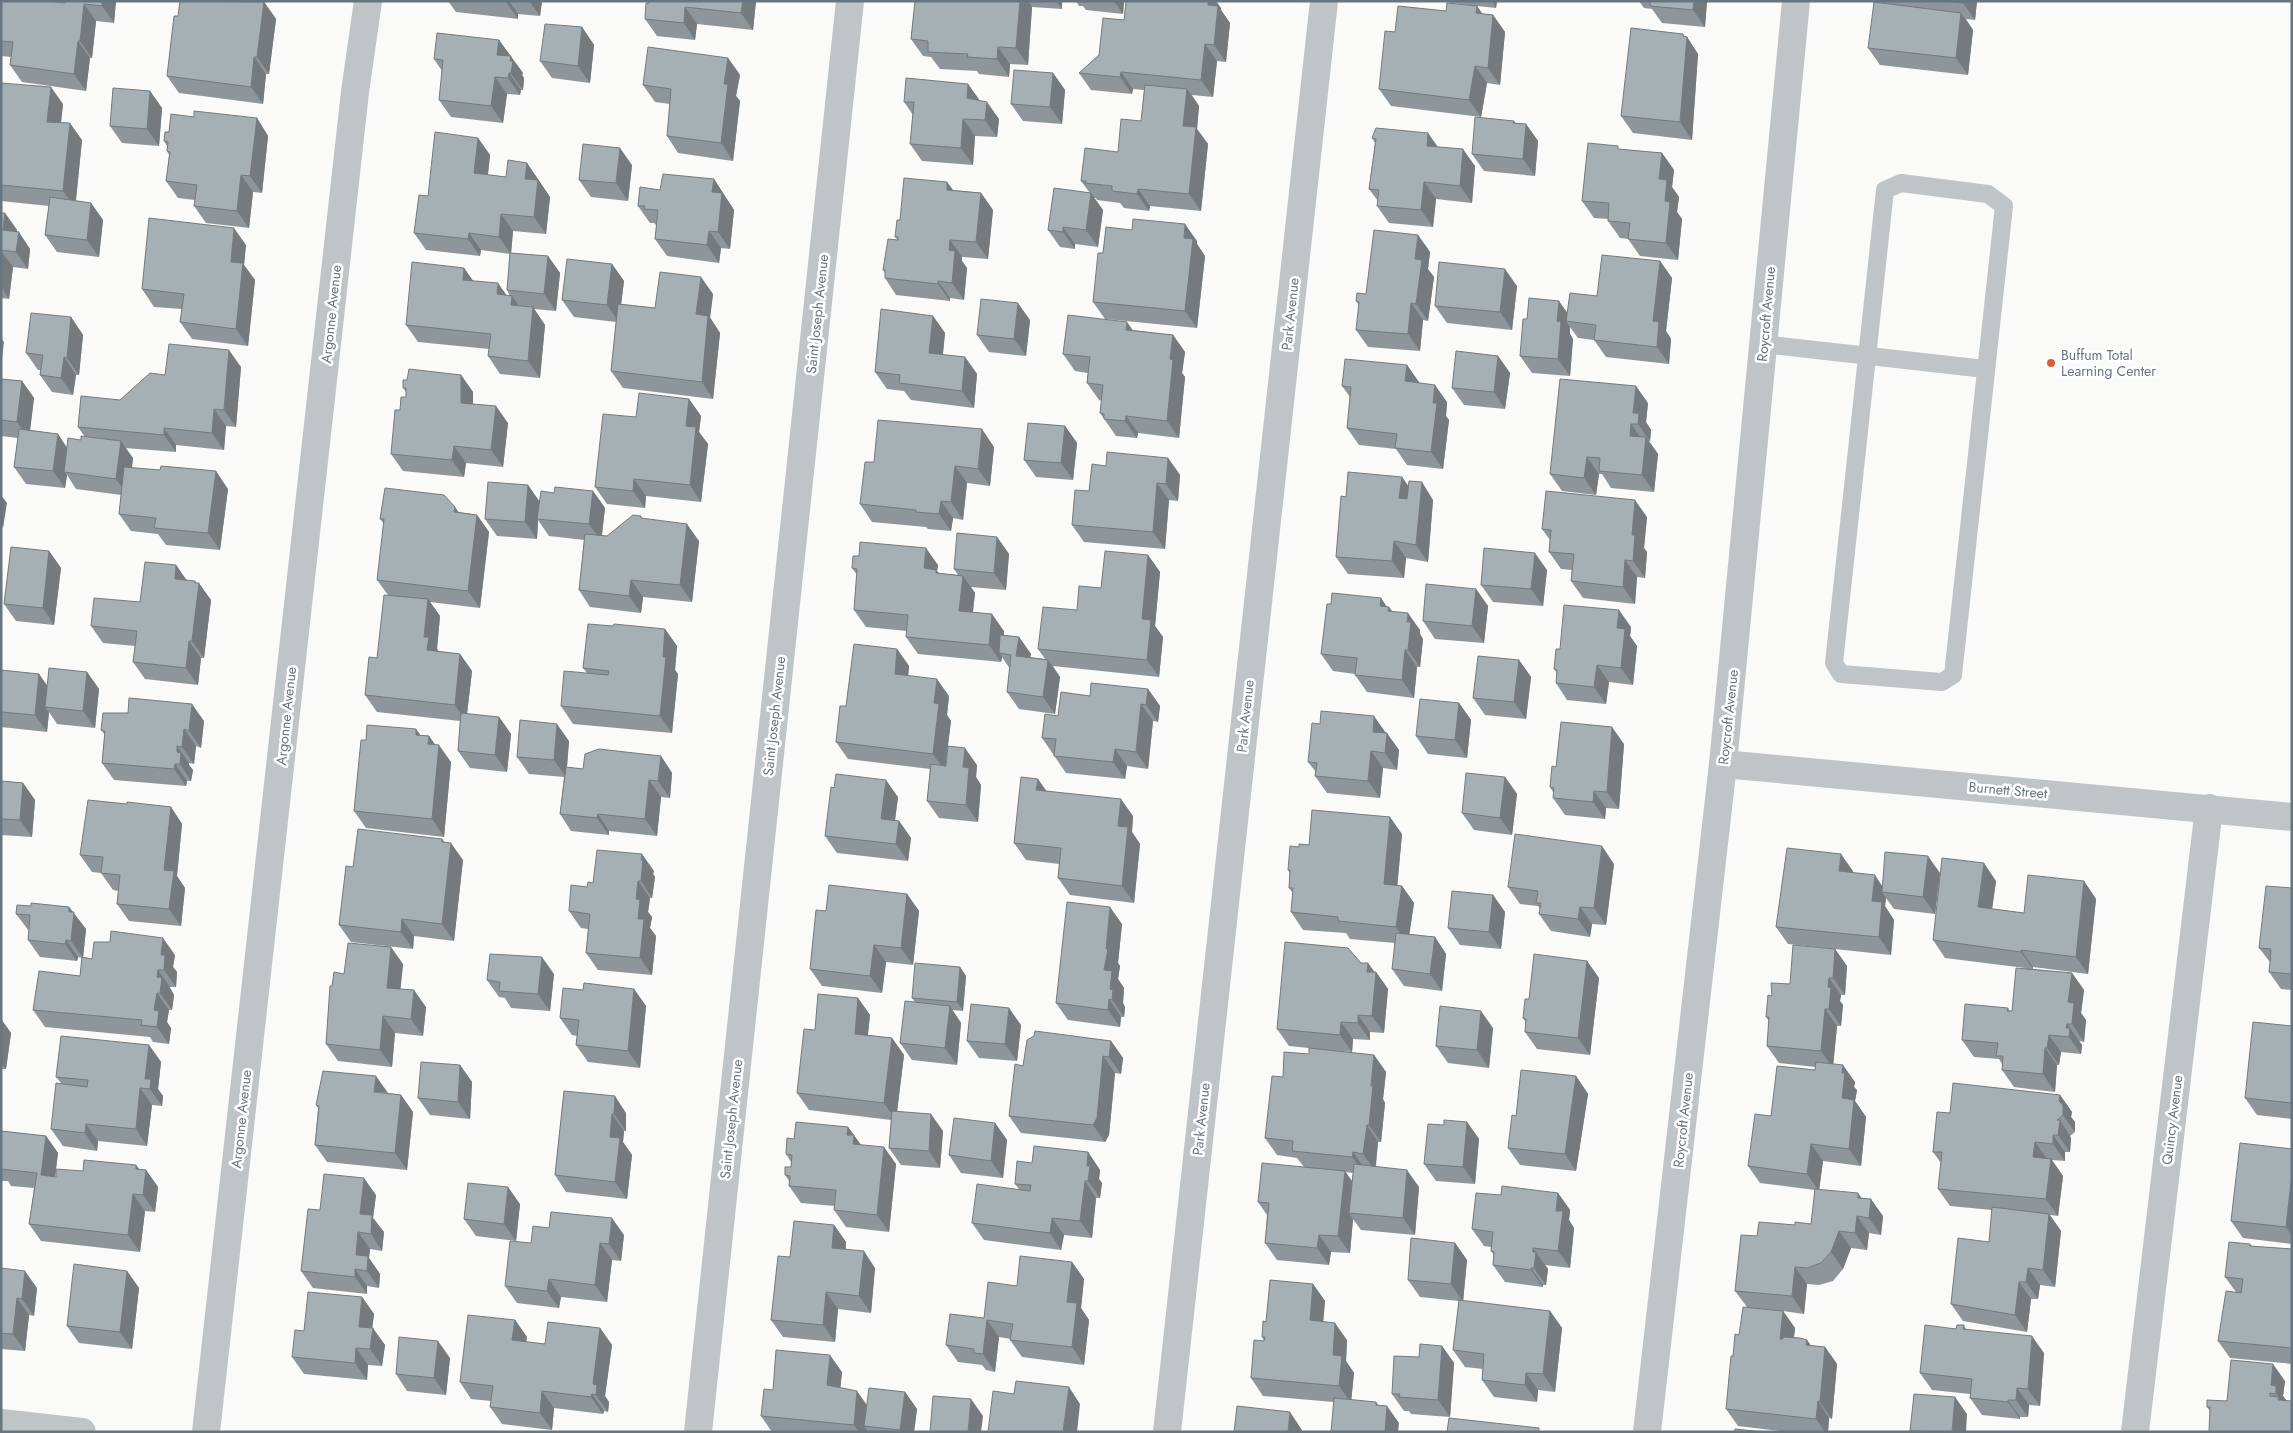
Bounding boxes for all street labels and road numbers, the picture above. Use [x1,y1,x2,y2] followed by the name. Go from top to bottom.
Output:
[801,253,833,375] street label: Saint Joseph Avenue
[316,264,346,364] street label: Argonne Avenue
[1752,266,1780,362] street label: Roycroft Avenue
[1276,277,1304,351] street label: Park Avenue
[758,655,790,777] street label: Saint Joseph Avenue
[271,666,301,766] street label: Argonne Avenue
[1713,669,1743,765] street label: Roycroft Avenue
[1231,679,1259,753] street label: Park Avenue
[1968,777,2049,803] street label: Burnett Street
[715,1058,747,1180] street label: Saint Joseph Avenue
[226,1069,256,1169] street label: Argonne Avenue
[1668,1072,1698,1168] street label: Roycroft Avenue
[2157,1074,2187,1166] street label: Quincy Avenue
[1187,1082,1215,1156] street label: Park Avenue

